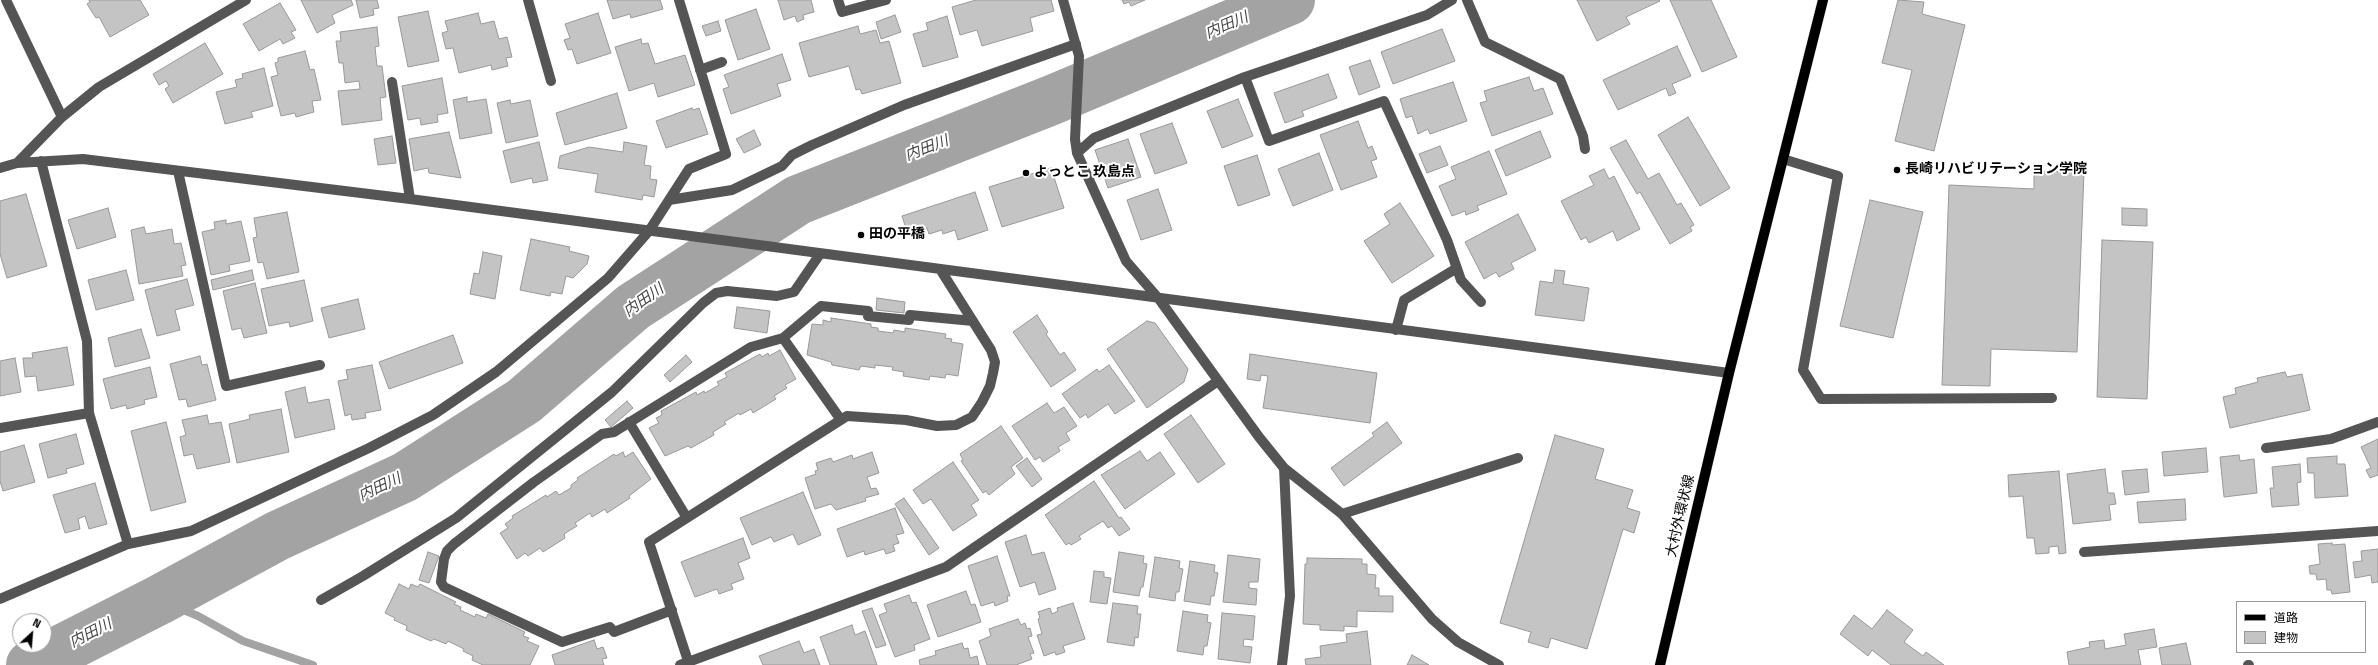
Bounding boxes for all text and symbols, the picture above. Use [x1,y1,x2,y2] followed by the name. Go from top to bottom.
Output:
[1203,9,1251,43] water label: 内田川
[903,133,951,165] water label: 内田川
[1905,162,2087,178] place label: 長崎リハビリテーション学院
[1034,165,1135,181] place label: よっとこ 玖島点
[1892,165,1902,175] marker: 長崎リハビリテーション学院
[1021,168,1031,178] marker: よっとこ 玖島点
[869,227,925,243] place label: 田の平橋
[856,230,866,240] marker: 田の平橋
[620,281,668,321] water label: 内田川
[356,470,404,506] water label: 内田川
[1663,473,1699,559] street label: 大村外環状線
[2236,601,2366,653] legend
[2274,608,2298,627] text: 道路
[12,613,52,653] north arrow
[30,614,44,632] text: N
[67,616,115,652] water label: 内田川
[2274,628,2298,647] text: 建物

